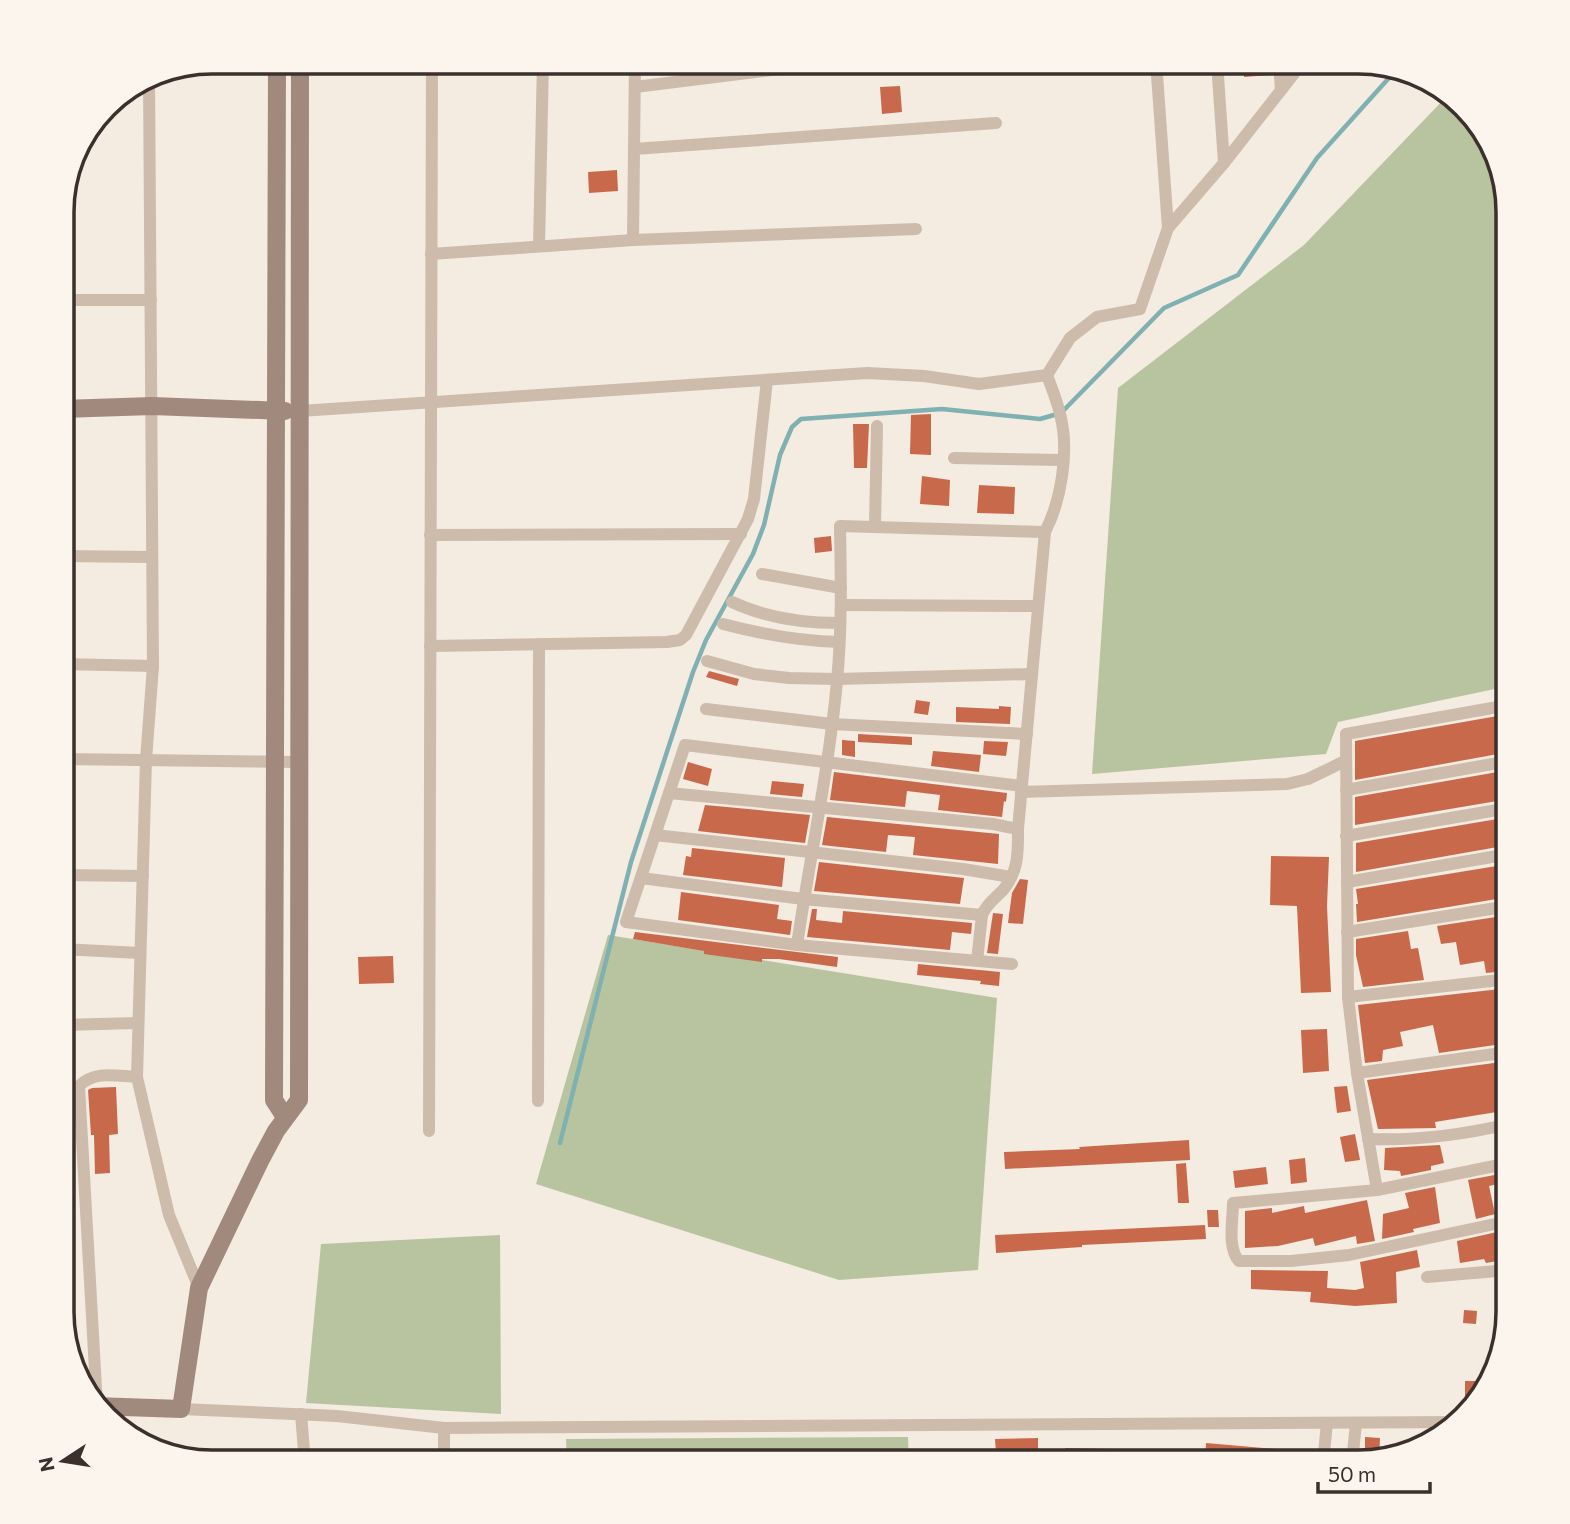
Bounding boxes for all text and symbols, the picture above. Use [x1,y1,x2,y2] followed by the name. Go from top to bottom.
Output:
[28,1426,98,1496] north arrow
[1318,1450,1430,1494] scale bar
[33,1455,59,1474] text: N
[1328,1461,1376,1486] text: 50 m

